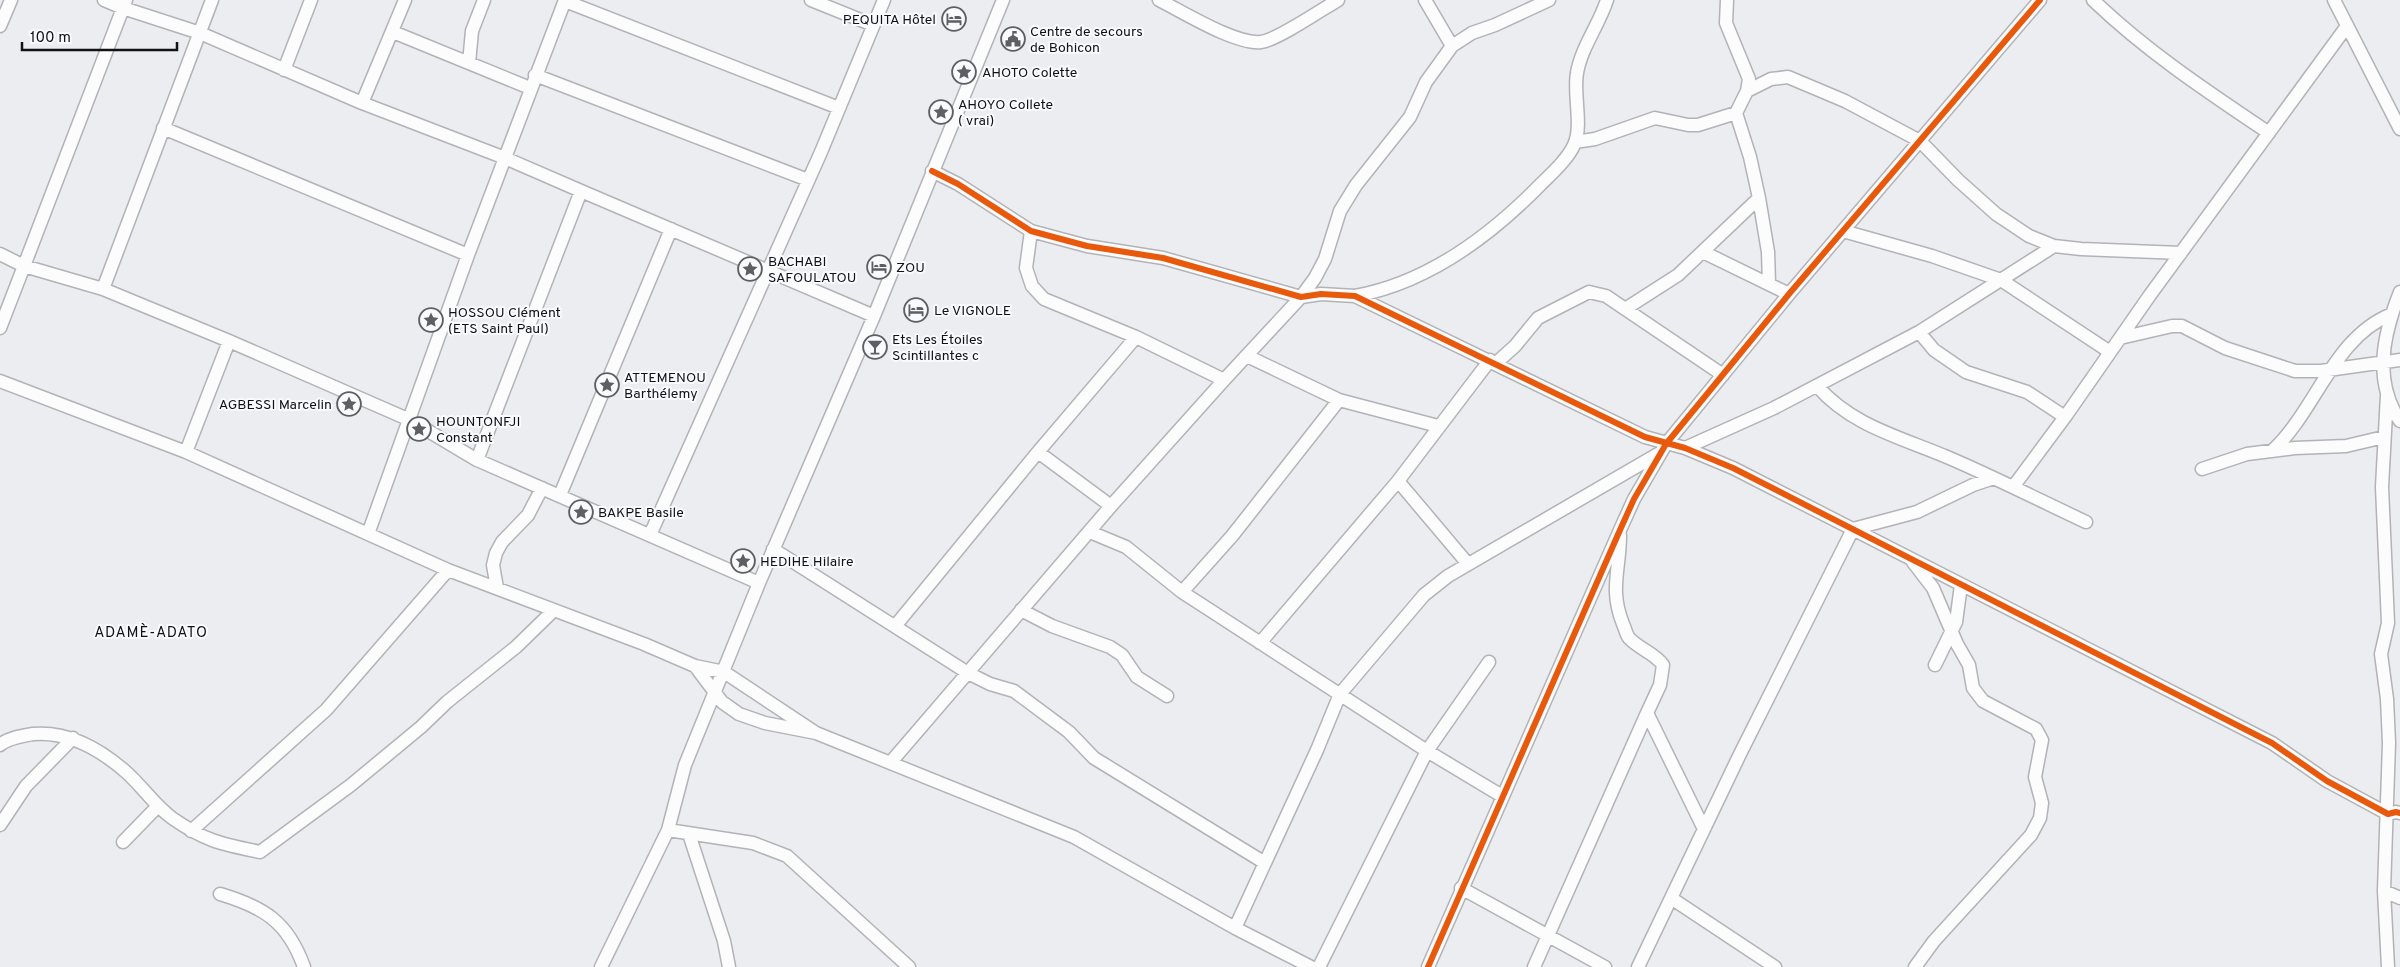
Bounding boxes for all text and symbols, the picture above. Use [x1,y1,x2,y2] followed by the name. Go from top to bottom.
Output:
[941,6,967,32] hotel icon: PEQUITA Hôtel
[843,12,936,29] place label: PEQUITA Hôtel
[22,20,178,52] scale bar
[1030,24,1143,57] place label: Centre de secours de Bohicon
[1000,26,1026,52] public building icon: Centre de secours de Bohicon
[30,29,71,48] text: 100 m
[951,59,977,85] place icon: AHOTO Colette
[982,65,1077,82] place label: AHOTO Colette
[958,97,1053,130] place label: AHOYO Collete ( vrai)
[928,99,954,125] place icon: AHOYO Collete ( vrai)
[768,254,856,287] place label: BACHABI SAFOULATOU
[866,254,892,280] hotel icon: ZOU
[737,256,763,282] place icon: BACHABI SAFOULATOU
[896,260,925,277] place label: ZOU
[903,297,929,323] hotel icon: Le VIGNOLE
[934,303,1011,320] place label: Le VIGNOLE
[448,305,561,338] place label: HOSSOU Clément (ETS Saint Paul)
[418,307,444,333] place icon: HOSSOU Clément (ETS Saint Paul)
[892,331,983,365] place label: Ets Les Étoiles Scintillantes c
[862,334,888,360] bar icon: Ets Les Étoiles Scintillantes c
[624,370,706,403] place label: ATTEMENOU Barthélemy
[594,372,620,398] place icon: ATTEMENOU Barthélemy
[336,391,362,417] place icon: AGBESSI Marcelin
[219,397,332,414] place label: AGBESSI Marcelin
[436,414,520,447] place label: HOUNTONFJI Constant
[406,416,432,442] place icon: HOUNTONFJI Constant
[568,499,594,525] place icon: BAKPE Basile
[598,505,684,522] place label: BAKPE Basile
[730,548,756,574] place icon: HEDIHE Hilaire
[760,554,853,571] place label: HEDIHE Hilaire
[94,623,208,643] district label: ADAMÈ-ADATO

